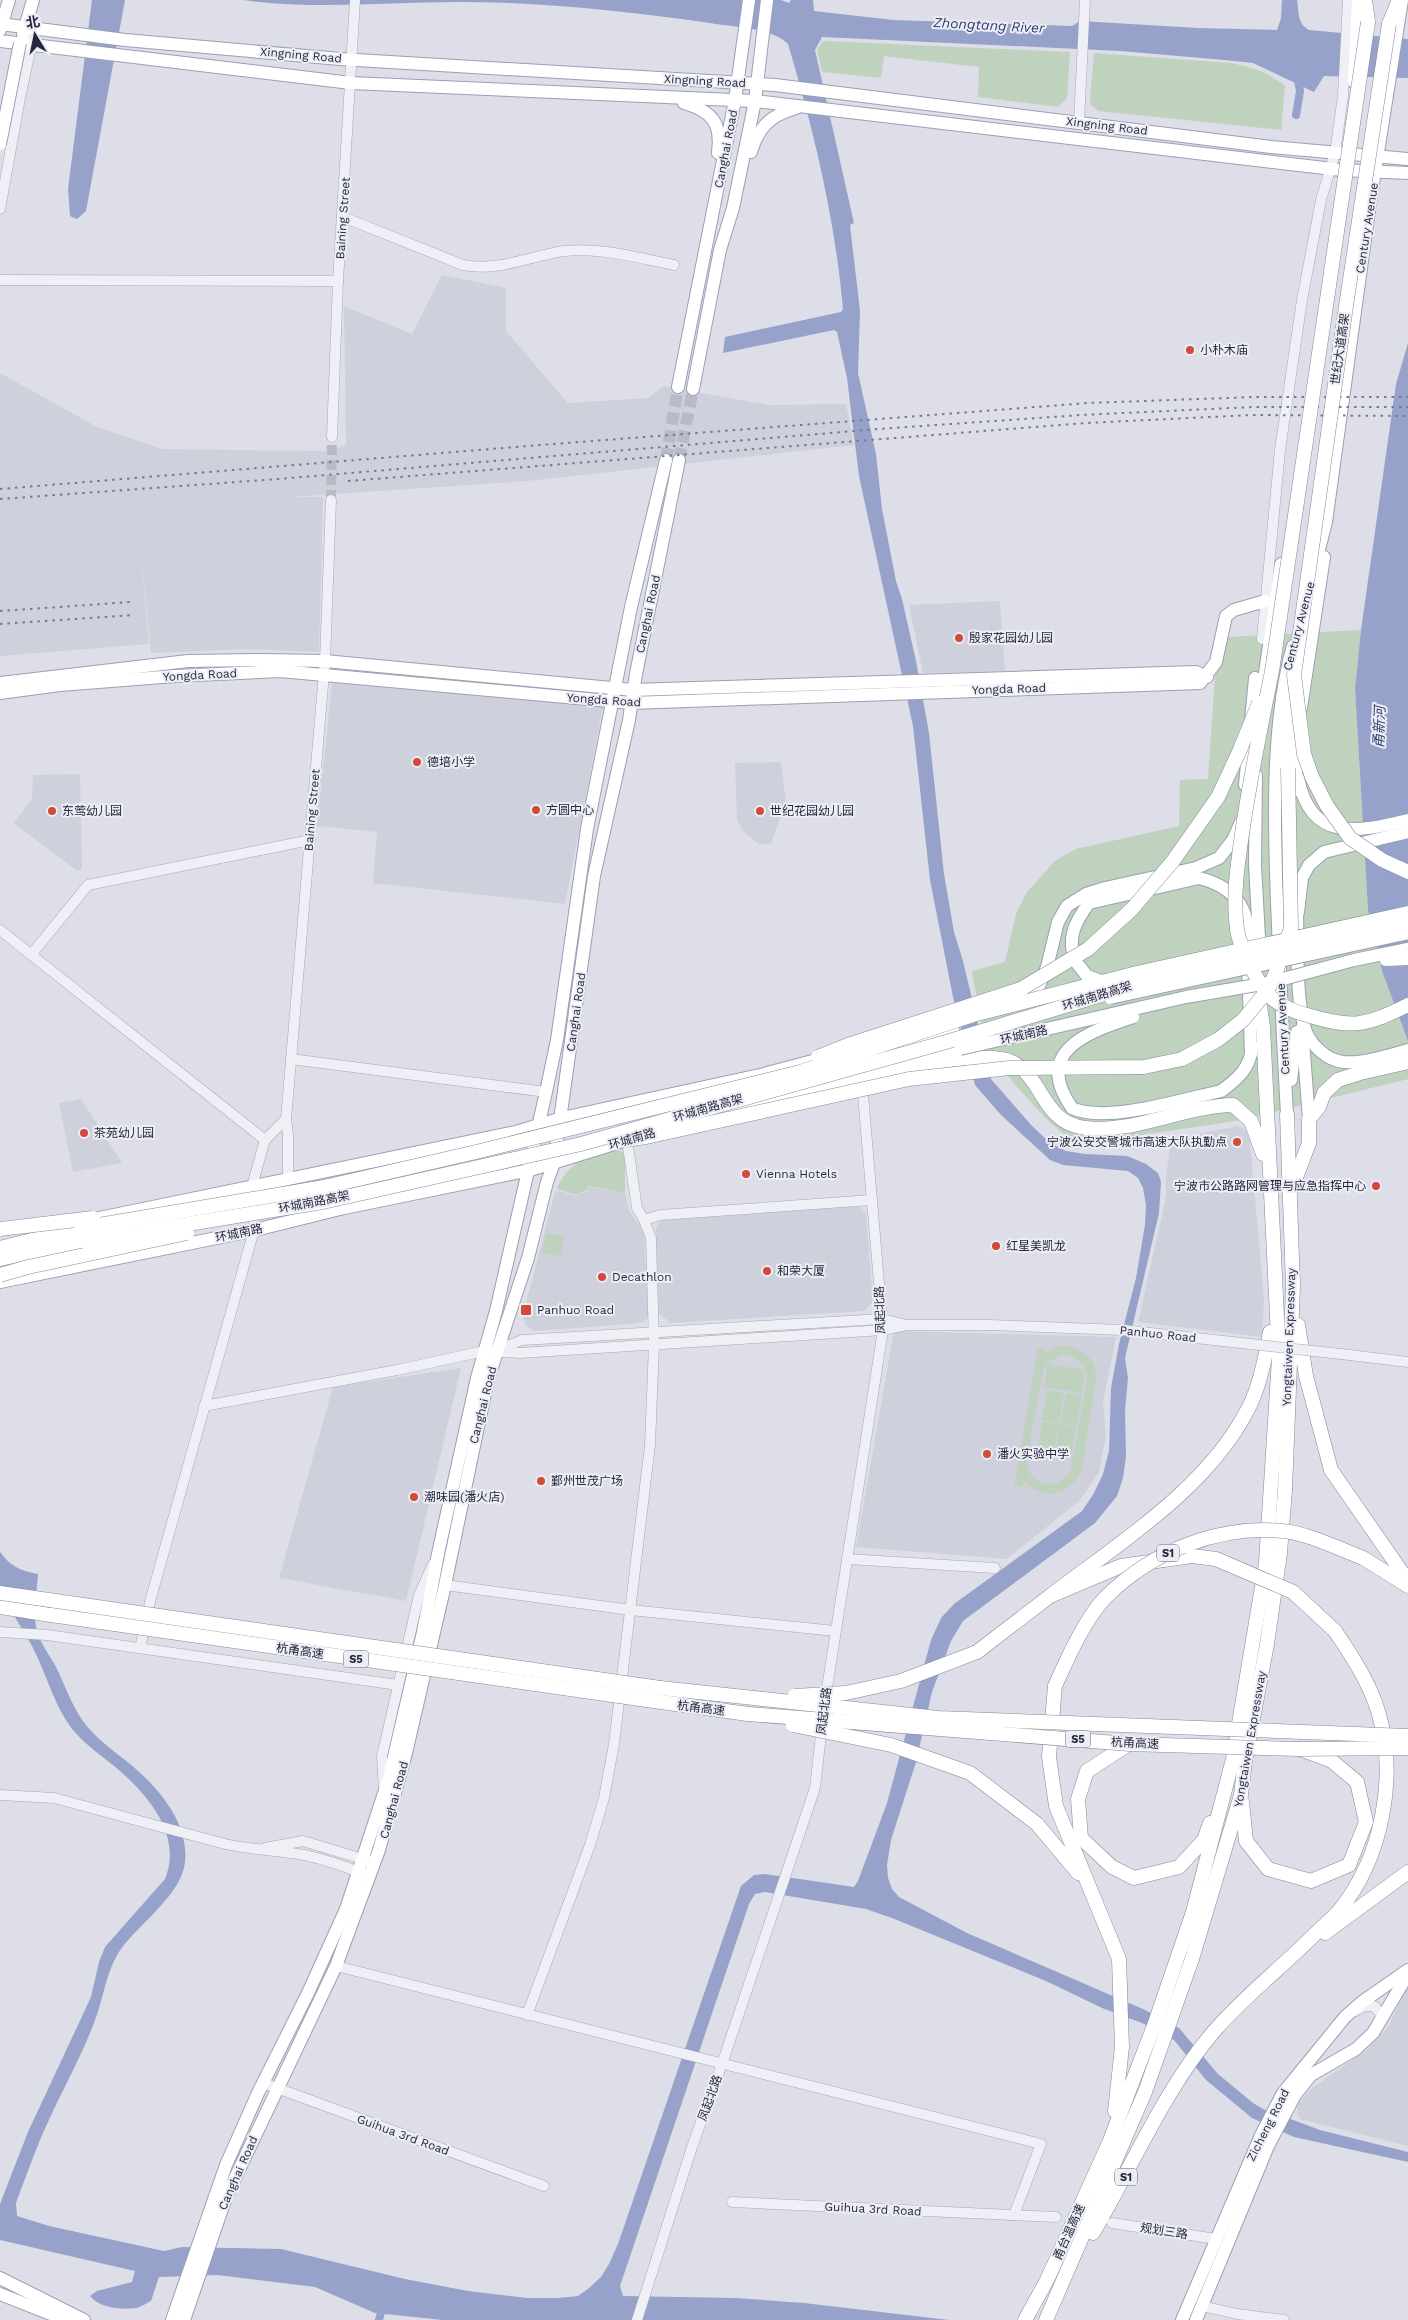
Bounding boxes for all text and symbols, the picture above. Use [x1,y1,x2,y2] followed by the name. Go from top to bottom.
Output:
[10,10,60,60] north arrow
[24,13,41,31] text: 北
[932,14,1045,36] water label: Zhongtang River
[260,44,342,66] street label: Xingning Road
[664,72,746,90] street label: Xingning Road
[712,109,740,189] street label: Canghai Road
[1065,114,1149,138] street label: Xingning Road
[333,176,353,260] street label: Baining Street
[1353,182,1381,274] street label: Century Avenue
[1328,312,1352,386] street label: 世纪大道高架
[1200,343,1248,357] place label: 小朴木庙
[1184,344,1196,356] marker: 小朴木庙
[633,574,663,654] street label: Canghai Road
[1280,580,1318,672] street label: Century Avenue
[969,631,1053,645] place label: 殷家花园幼儿园
[953,632,965,644] marker: 殷家花园幼儿园
[162,666,238,684] street label: Yongda Road
[972,681,1046,697] street label: Yongda Road
[566,690,642,710] street label: Yongda Road
[1370,703,1388,748] water label: 甬新河
[427,755,475,769] place label: 德培小学
[411,756,423,768] marker: 德培小学
[301,768,323,852] street label: Baining Street
[546,803,594,817] place label: 方圆中心
[62,804,122,818] place label: 东莺幼儿园
[530,804,542,816] marker: 方圆中心
[770,804,854,818] place label: 世纪花园幼儿园
[46,805,58,817] marker: 东莺幼儿园
[754,805,766,817] marker: 世纪花园幼儿园
[564,972,588,1052] street label: Canghai Road
[1061,979,1133,1013] street label: 环城南路高架
[1274,983,1292,1075] street label: Century Avenue
[999,1023,1049,1047] street label: 环城南路
[671,1091,745,1125] street label: 环城南路高架
[94,1126,154,1140] place label: 茶苑幼儿园
[607,1126,657,1152] street label: 环城南路
[78,1127,90,1139] marker: 茶苑幼儿园
[1047,1135,1227,1149] place label: 宁波公安交警城市高速大队执勤点
[1231,1136,1243,1148] marker: 宁波公安交警城市高速大队执勤点
[756,1167,837,1181] place label: Vienna Hotels
[740,1168,752,1180] marker: Vienna Hotels
[1174,1179,1366,1193] place label: 宁波市公路路网管理与应急指挥中心
[1370,1180,1382,1192] marker: 宁波市公路路网管理与应急指挥中心
[277,1188,351,1216] street label: 环城南路高架
[214,1221,264,1245] street label: 环城南路
[1006,1239,1066,1253] place label: 红星美凯龙
[990,1240,1002,1252] marker: 红星美凯龙
[777,1264,825,1278] place label: 和荣大厦
[761,1265,773,1277] marker: 和荣大厦
[1280,1267,1298,1406] street label: Yongtaiwen Expressway
[612,1270,672,1284] place label: Decathlon
[596,1271,608,1283] marker: Decathlon
[872,1286,888,1334] street label: 凤起北路
[519,1303,533,1317] marker: Panhuo Road
[537,1303,614,1317] place label: Panhuo Road
[1119,1323,1197,1345] street label: Panhuo Road
[467,1365,499,1445] street label: Canghai Road
[997,1447,1069,1461] place label: 潘火实验中学
[981,1448,993,1460] marker: 潘火实验中学
[551,1474,623,1488] place label: 鄞州世茂广场
[535,1475,547,1487] marker: 鄞州世茂广场
[424,1490,504,1504] place label: 潮味园(潘火店)
[408,1491,420,1503] marker: 潮味园(潘火店)
[1157,1545,1179,1562] road number: S1
[275,1641,325,1661] street label: 杭甬高速
[344,1650,368,1668] road number: S5
[1231,1669,1269,1808] street label: Yongtaiwen Expressway
[814,1686,834,1736] street label: 凤起北路
[676,1698,726,1718] street label: 杭甬高速
[1066,1730,1090,1748] road number: S5
[1111,1735,1159,1751] street label: 杭甬高速
[377,1760,411,1840] street label: Canghai Road
[695,2073,725,2123] street label: 凤起北路
[1244,2087,1292,2163] street label: Zicheng Road
[355,2112,451,2158] street label: Guihua 3rd Road
[215,2134,261,2212] street label: Canghai Road
[1115,2168,1137,2186] road number: S1
[824,2199,922,2219] street label: Guihua 3rd Road
[1050,2202,1088,2262] street label: 甬台温高速
[1139,2220,1189,2242] street label: 规划三路

